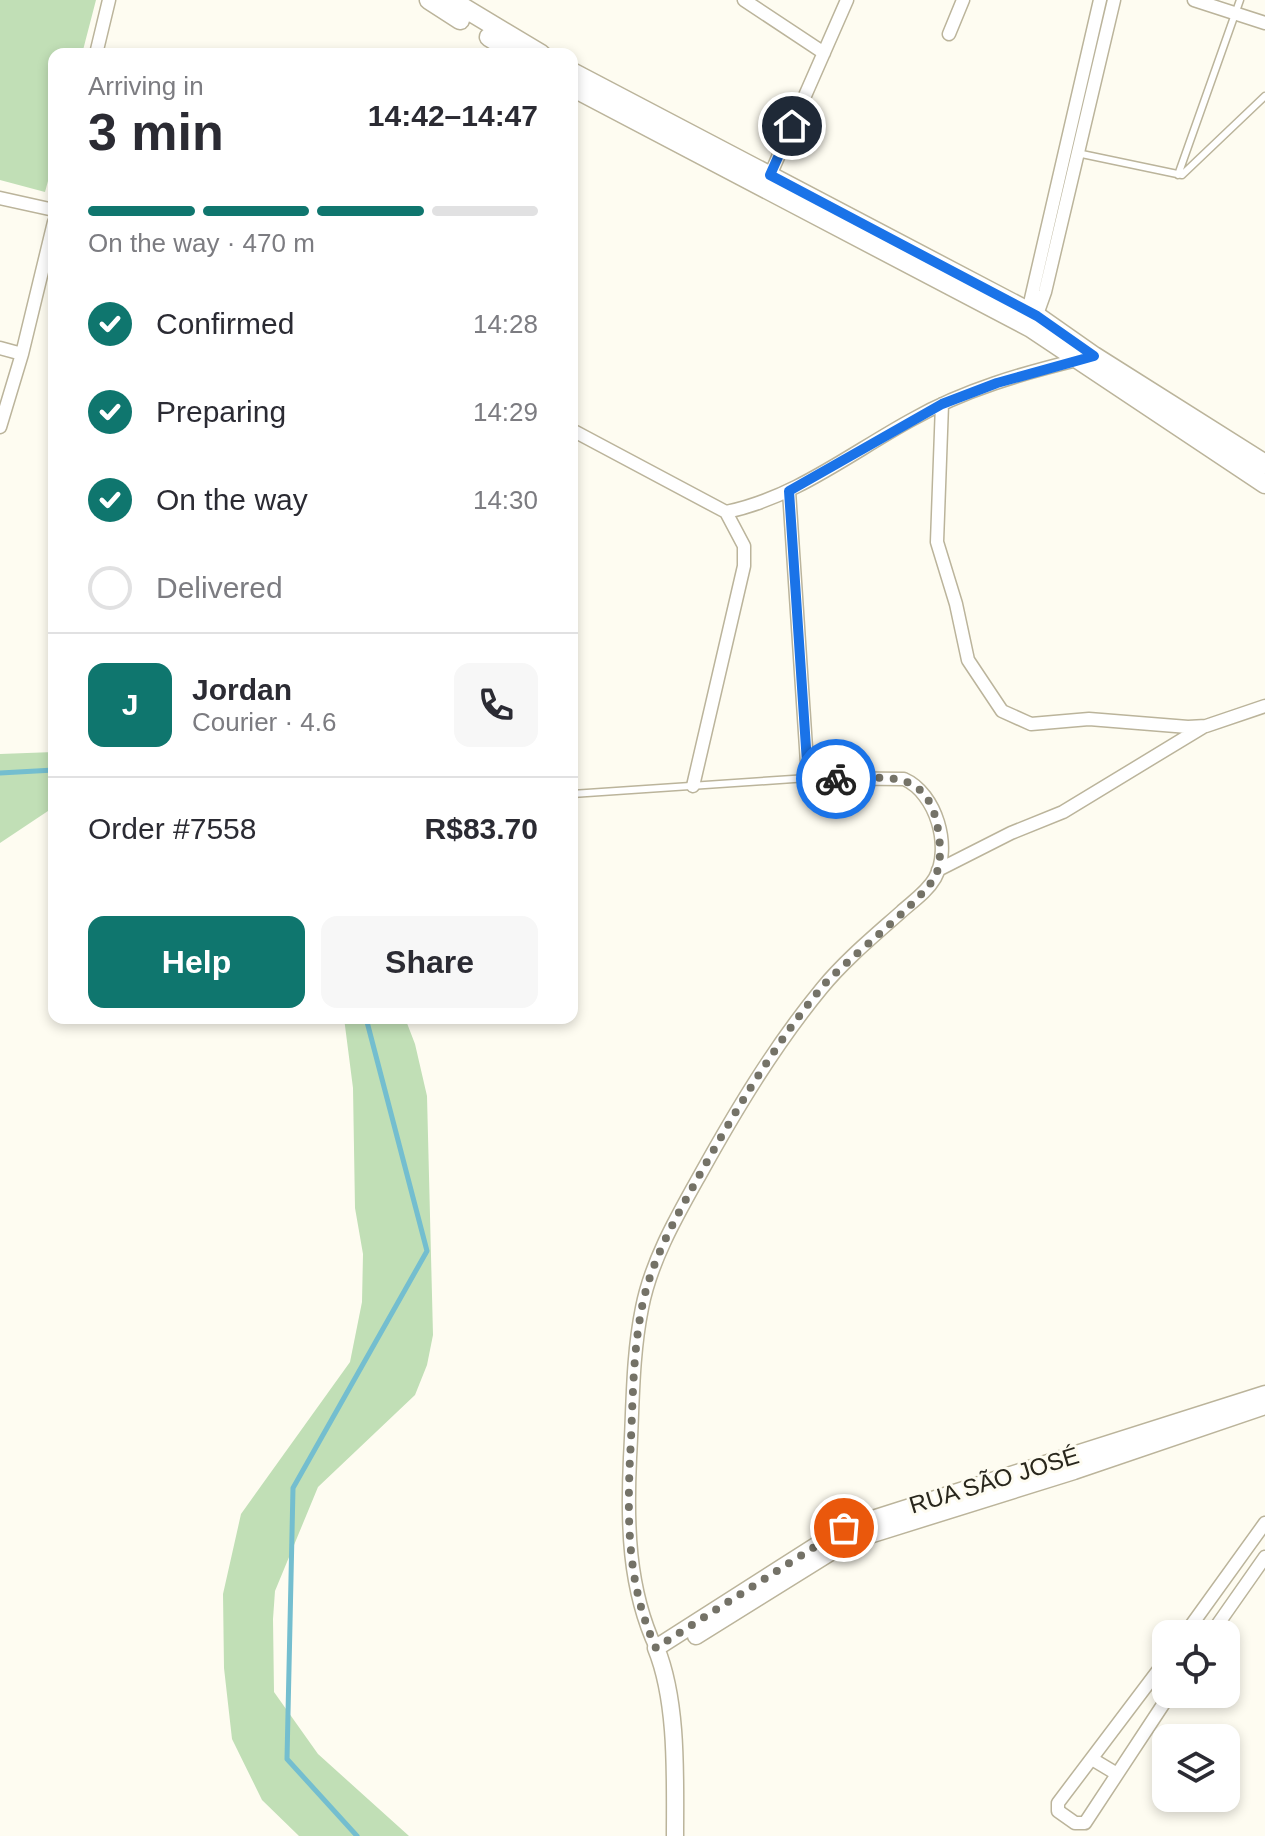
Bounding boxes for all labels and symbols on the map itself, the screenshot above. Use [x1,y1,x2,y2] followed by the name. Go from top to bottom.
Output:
[758,92,826,160] pin
[796,739,876,819] courier
[906,1441,1082,1519] street label: RUA SÃO JOSÉ
[810,1494,878,1562] pin

